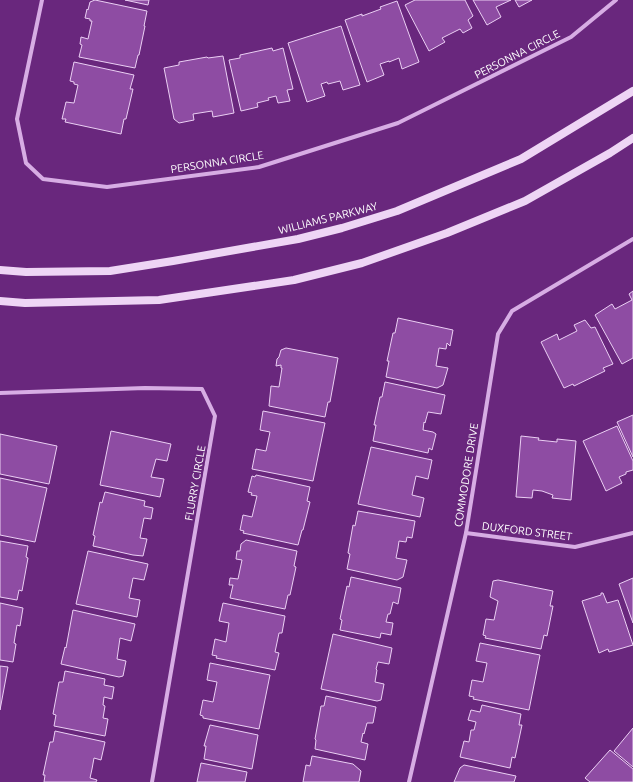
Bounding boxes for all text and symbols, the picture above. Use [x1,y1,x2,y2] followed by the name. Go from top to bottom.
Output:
[472,27,562,81] street label: PERSONNA CIRCLE
[170,149,264,175] street label: PERSONNA CIRCLE
[277,200,379,236] street label: WILLIAMS PARKWAY
[452,422,480,528] street label: COMMODORE DRIVE
[182,444,208,522] street label: FLURRY CIRCLE
[481,520,573,542] street label: DUXFORD STREET

